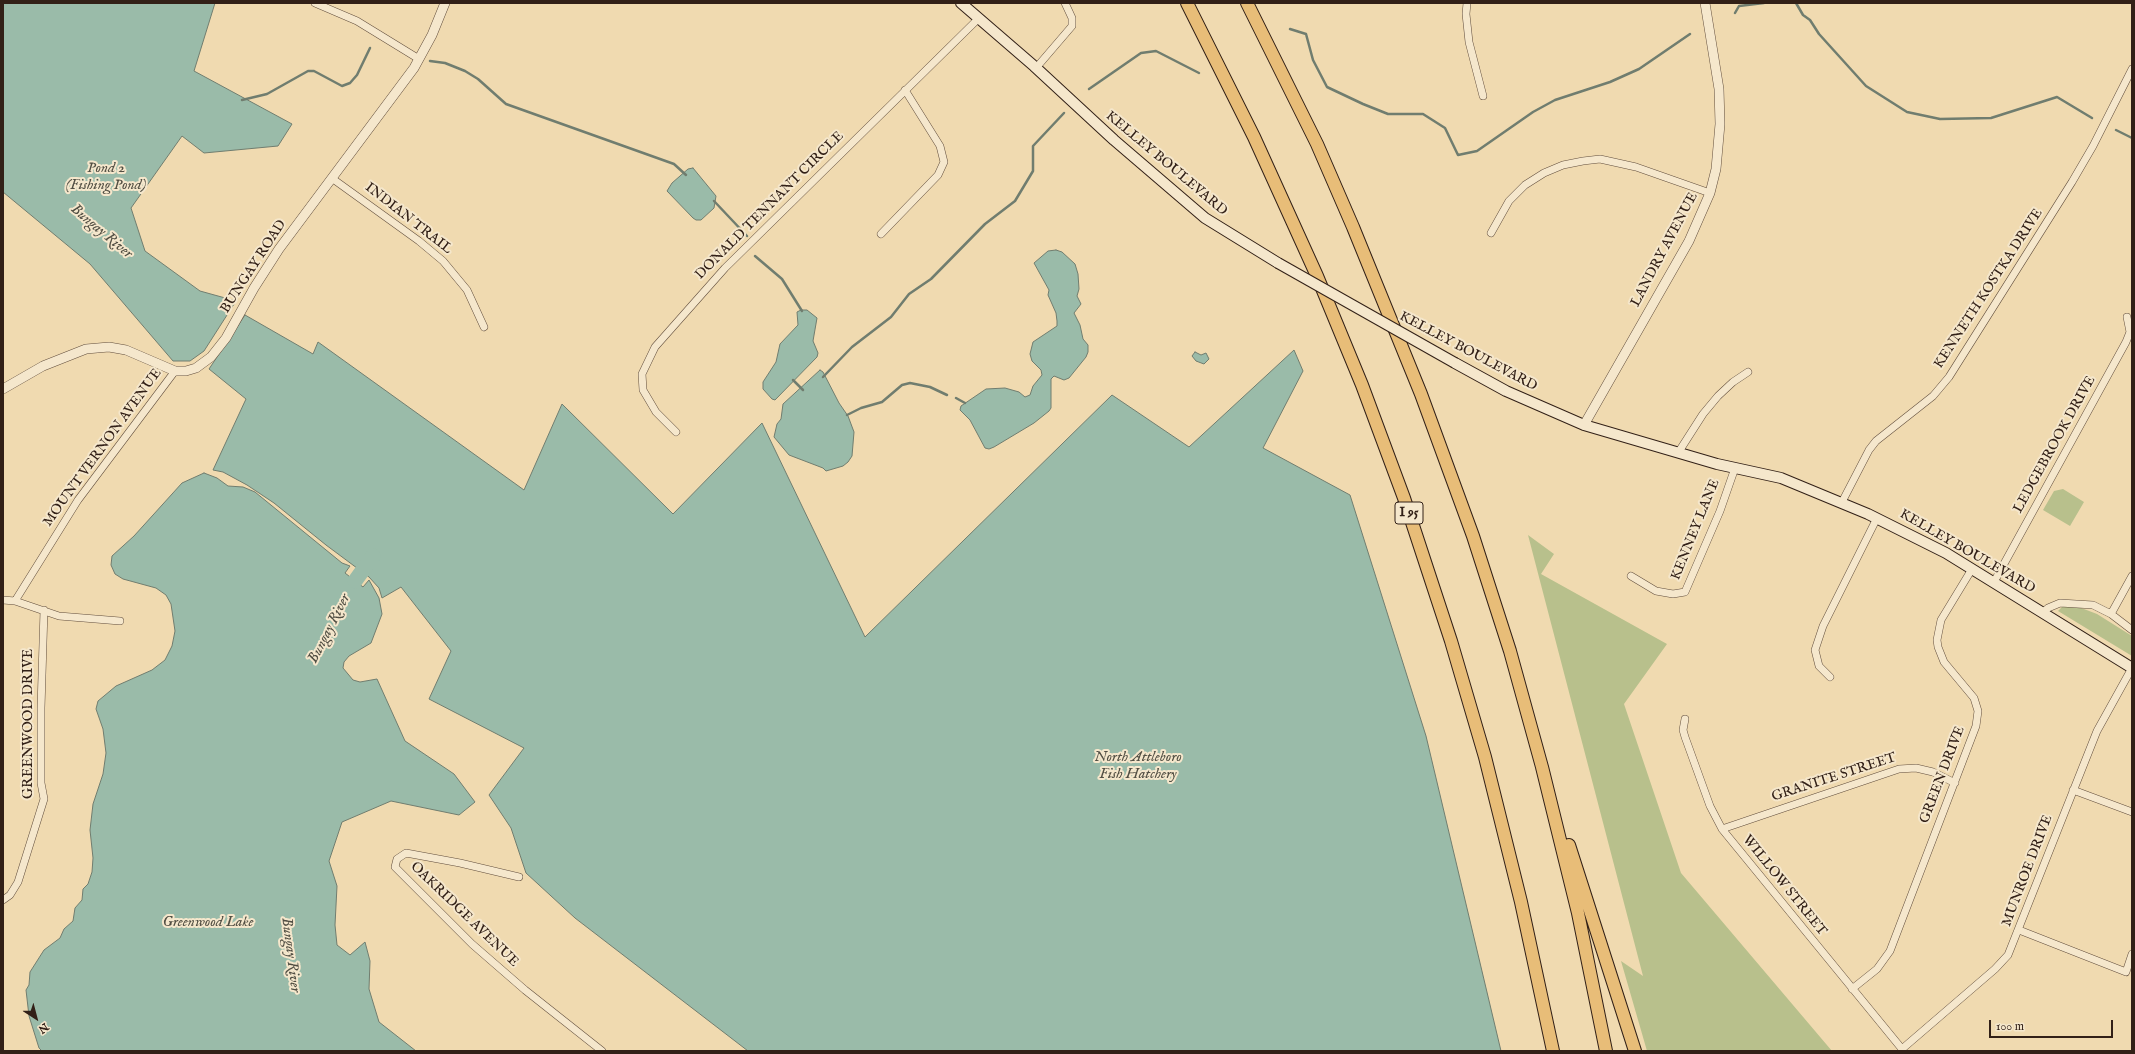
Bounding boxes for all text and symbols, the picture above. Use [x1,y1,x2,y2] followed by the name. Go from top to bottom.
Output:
[1102,108,1230,220] street label: KELLEY BOULEVARD
[692,128,848,284] street label: DONALD TENNANT CIRCLE
[66,160,146,195] water label: Pond 2 (Fishing Pond)
[361,180,455,258] street label: INDIAN TRAIL
[1628,190,1702,310] street label: LANDRY AVENUE
[66,201,136,263] water label: Bungay River
[1931,206,2047,372] street label: KENNETH KOSTKA DRIVE
[218,217,290,317] street label: BUNGAY ROAD
[1396,308,1540,396] street label: KELLEY BOULEVARD
[40,366,166,530] street label: MOUNT VERNON AVENUE
[2010,374,2100,516] street label: LEDGEBROOK DRIVE
[1668,477,1724,583] street label: KENNEY LANE
[1395,502,1423,524] road number: I 95
[1896,506,2038,598] street label: KELLEY BOULEVARD
[305,591,355,667] water label: Bungay River
[21,649,37,799] street label: GREENWOOD DRIVE
[1917,724,1969,826] street label: GREEN DRIVE
[1094,749,1182,784] water label: North Attleboro Fish Hatchery
[1770,750,1898,806] street label: GRANITE STREET
[1999,813,2057,929] street label: MUNROE DRIVE
[1738,832,1830,940] street label: WILLOW STREET
[406,859,522,971] street label: OAKRIDGE AVENUE
[162,914,254,932] water label: Greenwood Lake
[276,916,304,994] water label: Bungay River
[16,998,56,1038] north arrow
[1991,1012,2115,1038] scale bar
[35,1019,51,1036] text: N
[1996,1019,2024,1034] text: 100 m

